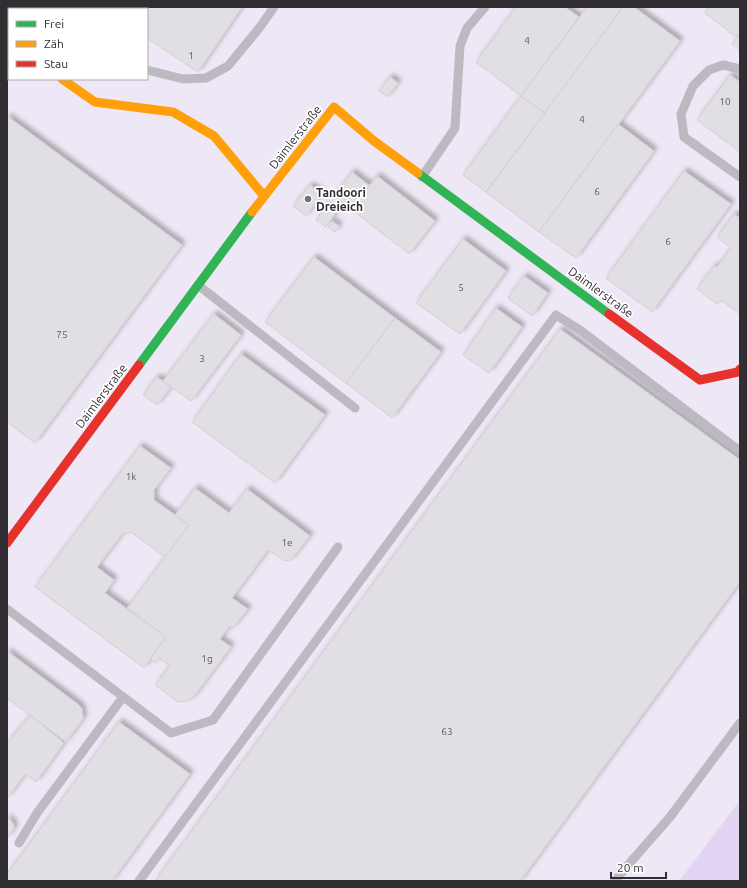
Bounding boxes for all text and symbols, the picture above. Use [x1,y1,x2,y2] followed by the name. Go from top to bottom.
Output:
[8,8,148,80] legend
[44,17,64,30] text: Frei
[524,35,530,46] house number: 4
[44,37,64,50] text: Zäh
[188,50,194,61] house number: 1
[44,57,68,70] text: Stau
[719,96,731,107] house number: 10
[266,103,324,171] street label: Daimlerstraße
[579,114,585,125] house number: 4
[316,186,366,213] place label: Tandoori Dreieich
[594,186,600,197] house number: 6
[303,194,313,204] marker: Tandoori Dreieich
[665,236,671,247] house number: 6
[566,264,636,320] street label: Daimlerstraße
[458,282,464,293] house number: 5
[56,329,68,340] house number: 75
[199,353,205,364] house number: 3
[73,361,129,431] street label: Daimlerstraße
[126,471,136,482] house number: 1k
[281,537,293,548] house number: 1e
[201,653,213,664] house number: 1g
[441,726,453,737] house number: 63
[611,854,666,880] scale bar
[617,861,644,874] text: 20 m

